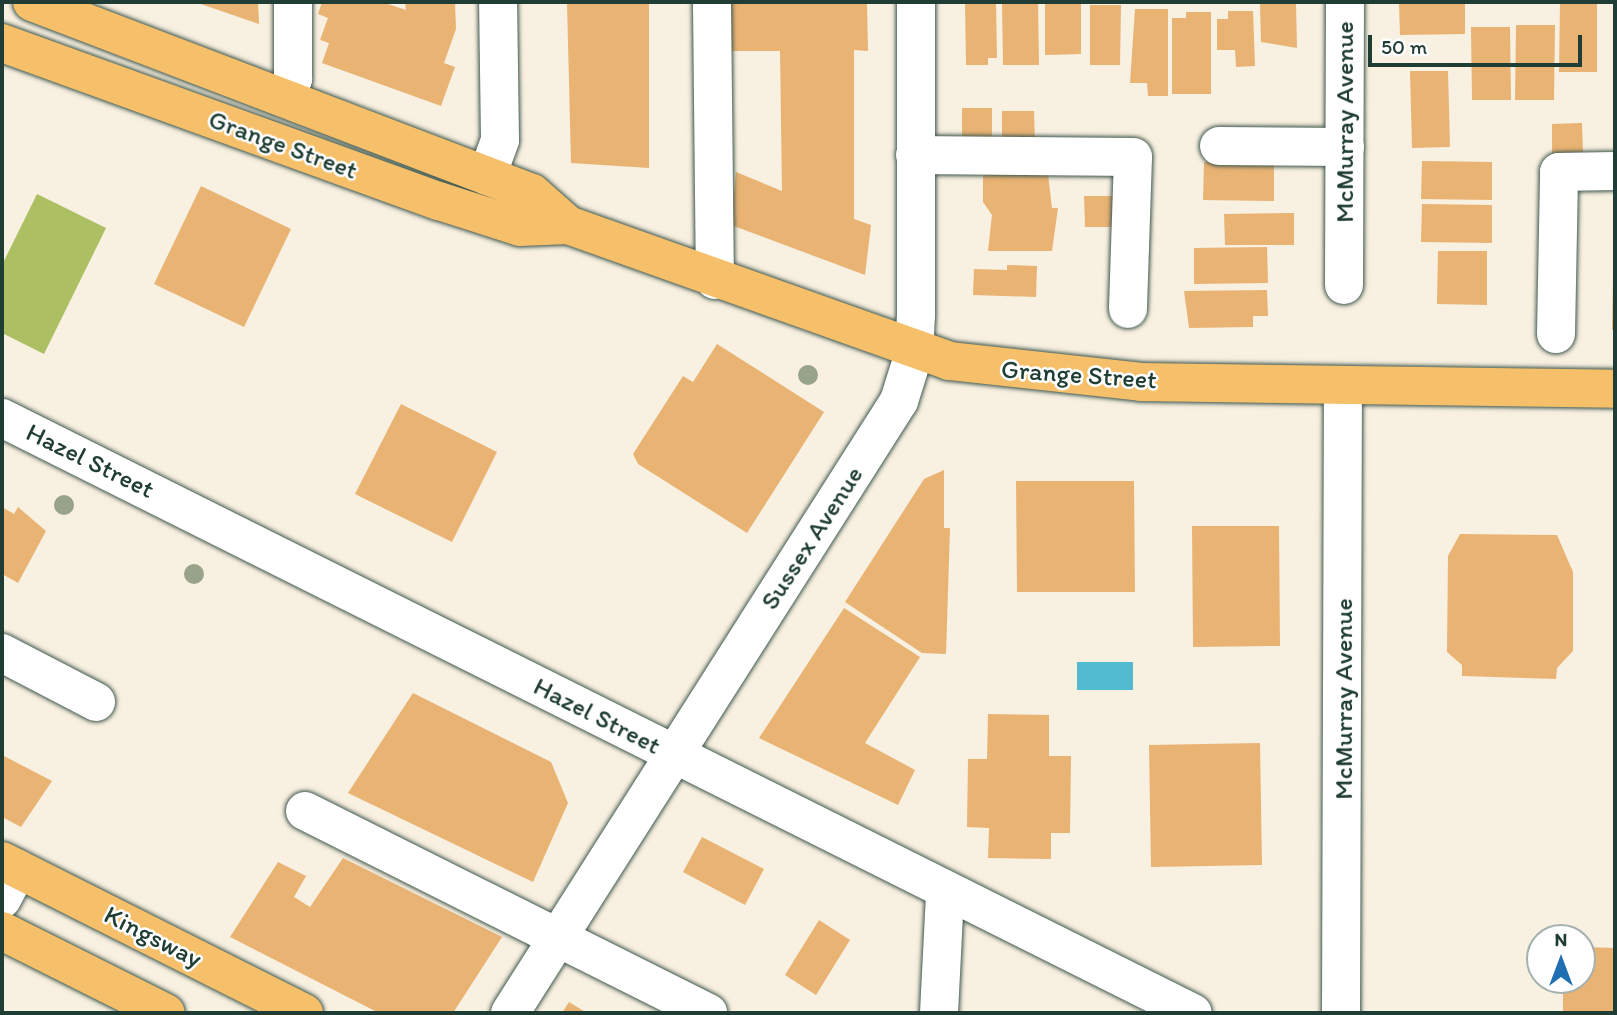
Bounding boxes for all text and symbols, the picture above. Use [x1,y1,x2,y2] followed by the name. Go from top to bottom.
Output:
[1372,21,1586,65] scale bar
[1329,22,1361,222] street label: McMurray Avenue
[1381,34,1427,59] text: 50 m
[204,104,362,186] street label: Grange Street
[1000,354,1158,396] street label: Grange Street
[21,417,159,505] street label: Hazel Street
[754,461,870,615] street label: Sussex Avenue
[1328,599,1360,799] street label: McMurray Avenue
[528,671,666,761] street label: Hazel Street
[99,899,207,975] street label: Kingsway
[1526,924,1596,994] north arrow
[1555,928,1567,951] text: N

